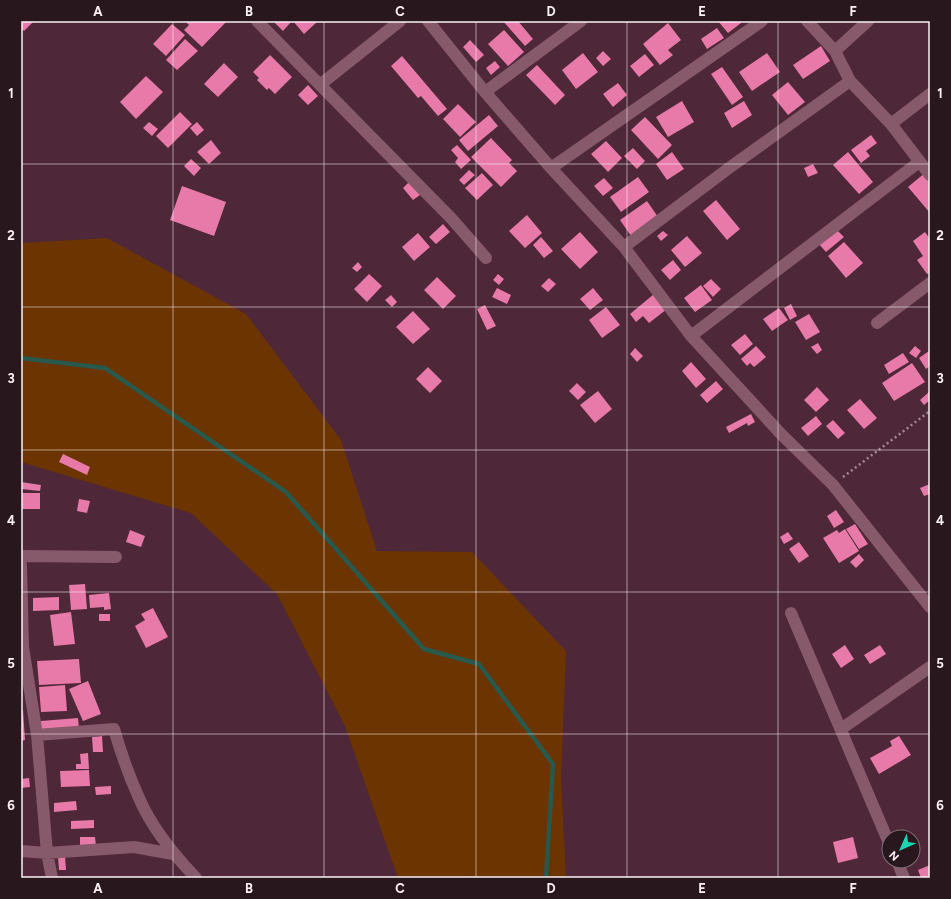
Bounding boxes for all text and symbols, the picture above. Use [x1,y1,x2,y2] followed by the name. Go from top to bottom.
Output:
[93,4,103,19] text: A
[245,4,253,19] text: B
[395,4,405,19] text: C
[546,4,556,19] text: D
[698,4,706,19] text: E
[849,4,857,19] text: F
[8,86,14,101] text: 1
[937,86,943,101] text: 1
[7,228,15,243] text: 2
[936,228,944,243] text: 2
[7,371,15,386] text: 3
[936,371,944,386] text: 3
[7,513,15,528] text: 4
[936,513,944,528] text: 4
[7,656,15,671] text: 5
[936,656,944,671] text: 5
[7,798,15,813] text: 6
[936,798,944,813] text: 6
[881,829,921,869] north arrow
[887,848,902,863] text: N
[93,881,103,896] text: A
[245,881,253,896] text: B
[395,881,405,896] text: C
[546,881,556,896] text: D
[698,881,706,896] text: E
[849,881,857,896] text: F

